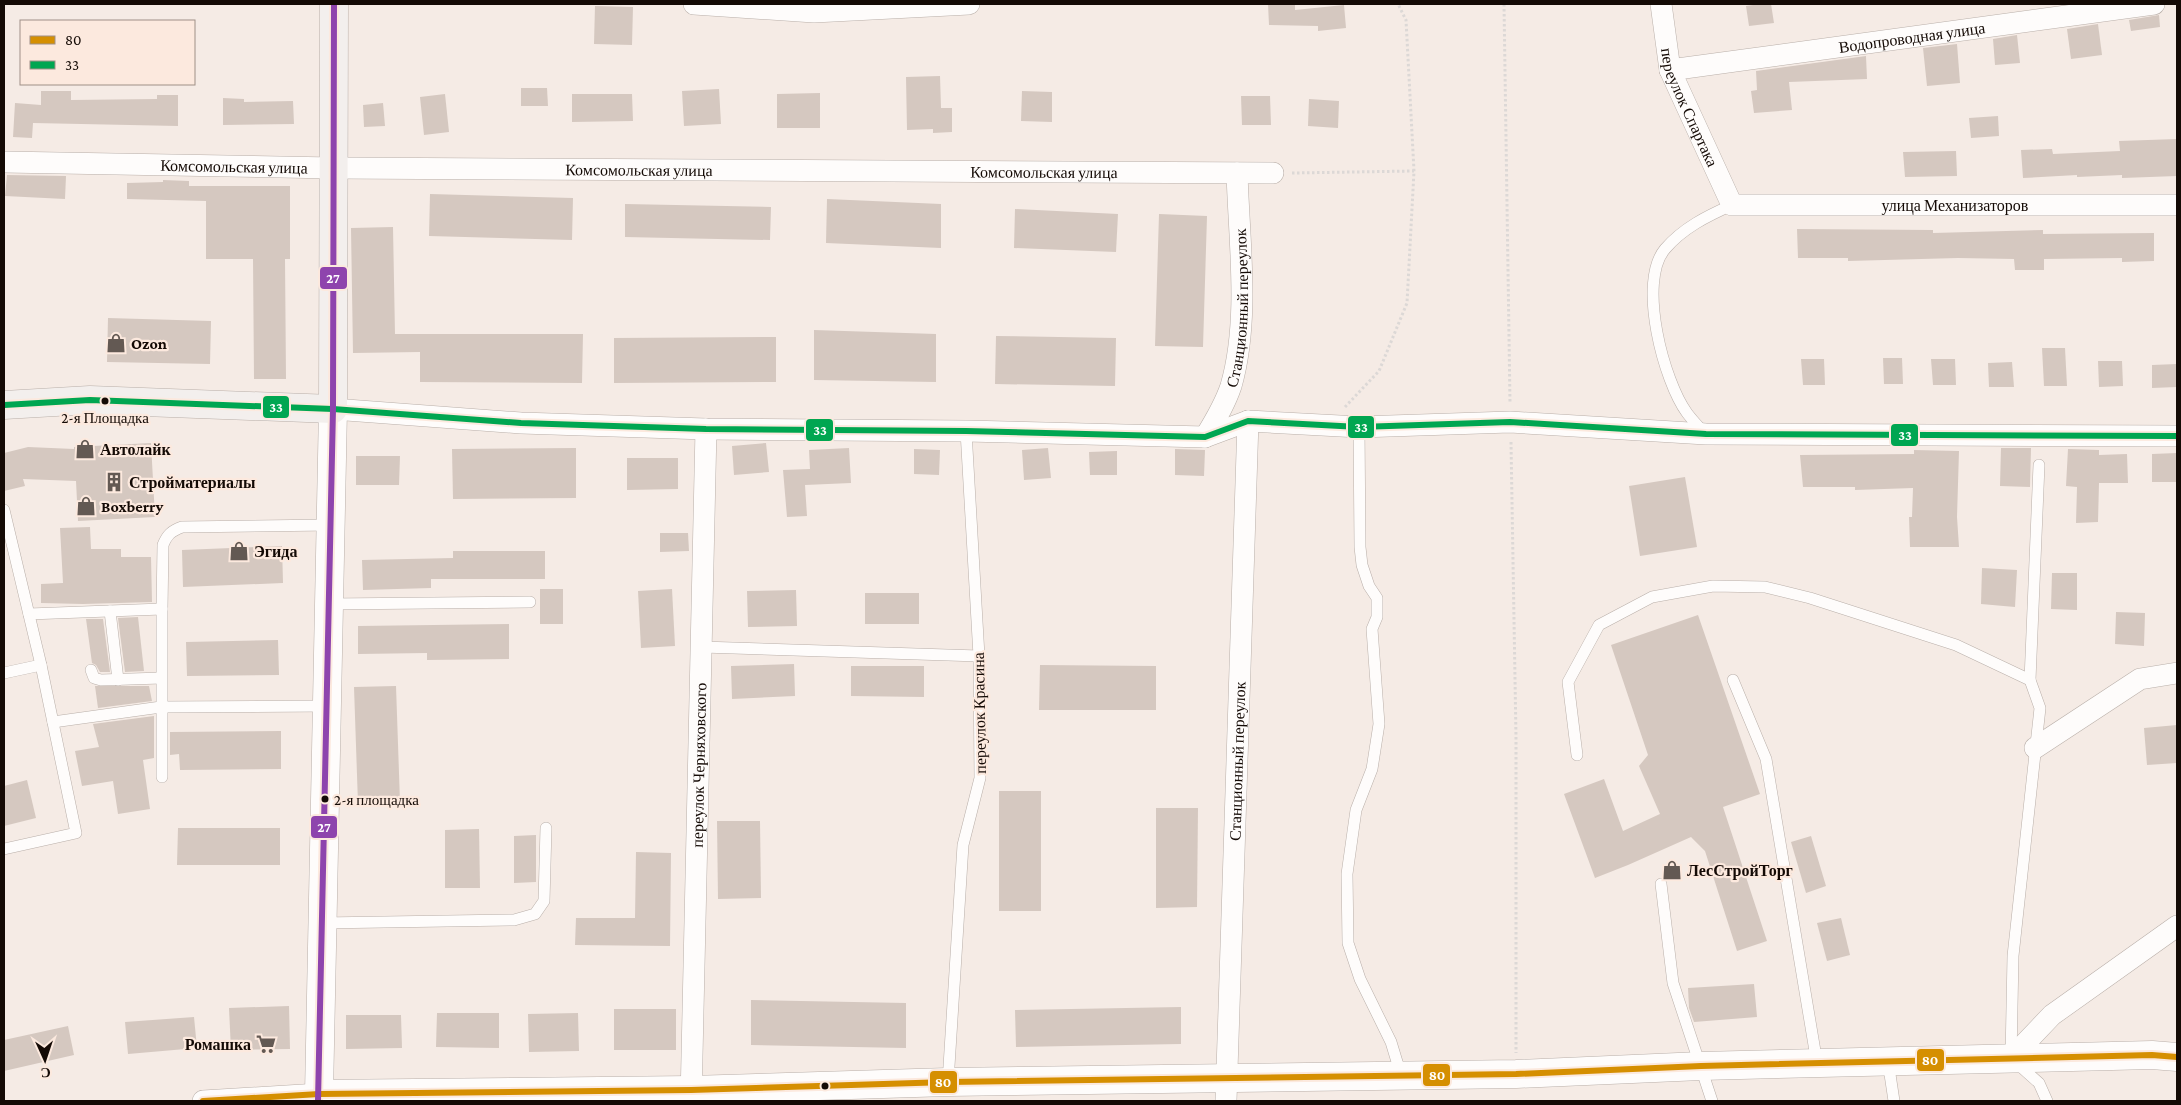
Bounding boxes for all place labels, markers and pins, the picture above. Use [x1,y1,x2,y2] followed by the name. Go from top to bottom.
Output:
[105,332,127,354] shop icon: Ozon
[131,335,167,352] place label: Ozon
[100,396,110,406] marker: 2-я Площадка
[61,410,149,426] place label: 2-я Площадка
[74,438,96,460] shop icon: Автолайк
[100,441,171,458] place label: Автолайк
[103,471,125,493] building icon: Стройматериалы
[129,474,256,492] place label: Стройматериалы
[75,495,97,517] shop icon: Boxberry
[101,498,164,515] place label: Boxberry
[228,540,250,562] shop icon: Эгида
[254,543,297,560] place label: Эгида
[334,792,419,808] place label: 2-я площадка
[320,794,330,804] marker: 2-я площадка
[1661,859,1683,881] shop icon: ЛесСтройТорг
[1687,862,1793,880] place label: ЛесСтройТорг
[255,1033,277,1055] supermarket icon: Ромашка
[185,1036,251,1053] place label: Ромашка
[820,1081,830,1091] unlabelled marker

